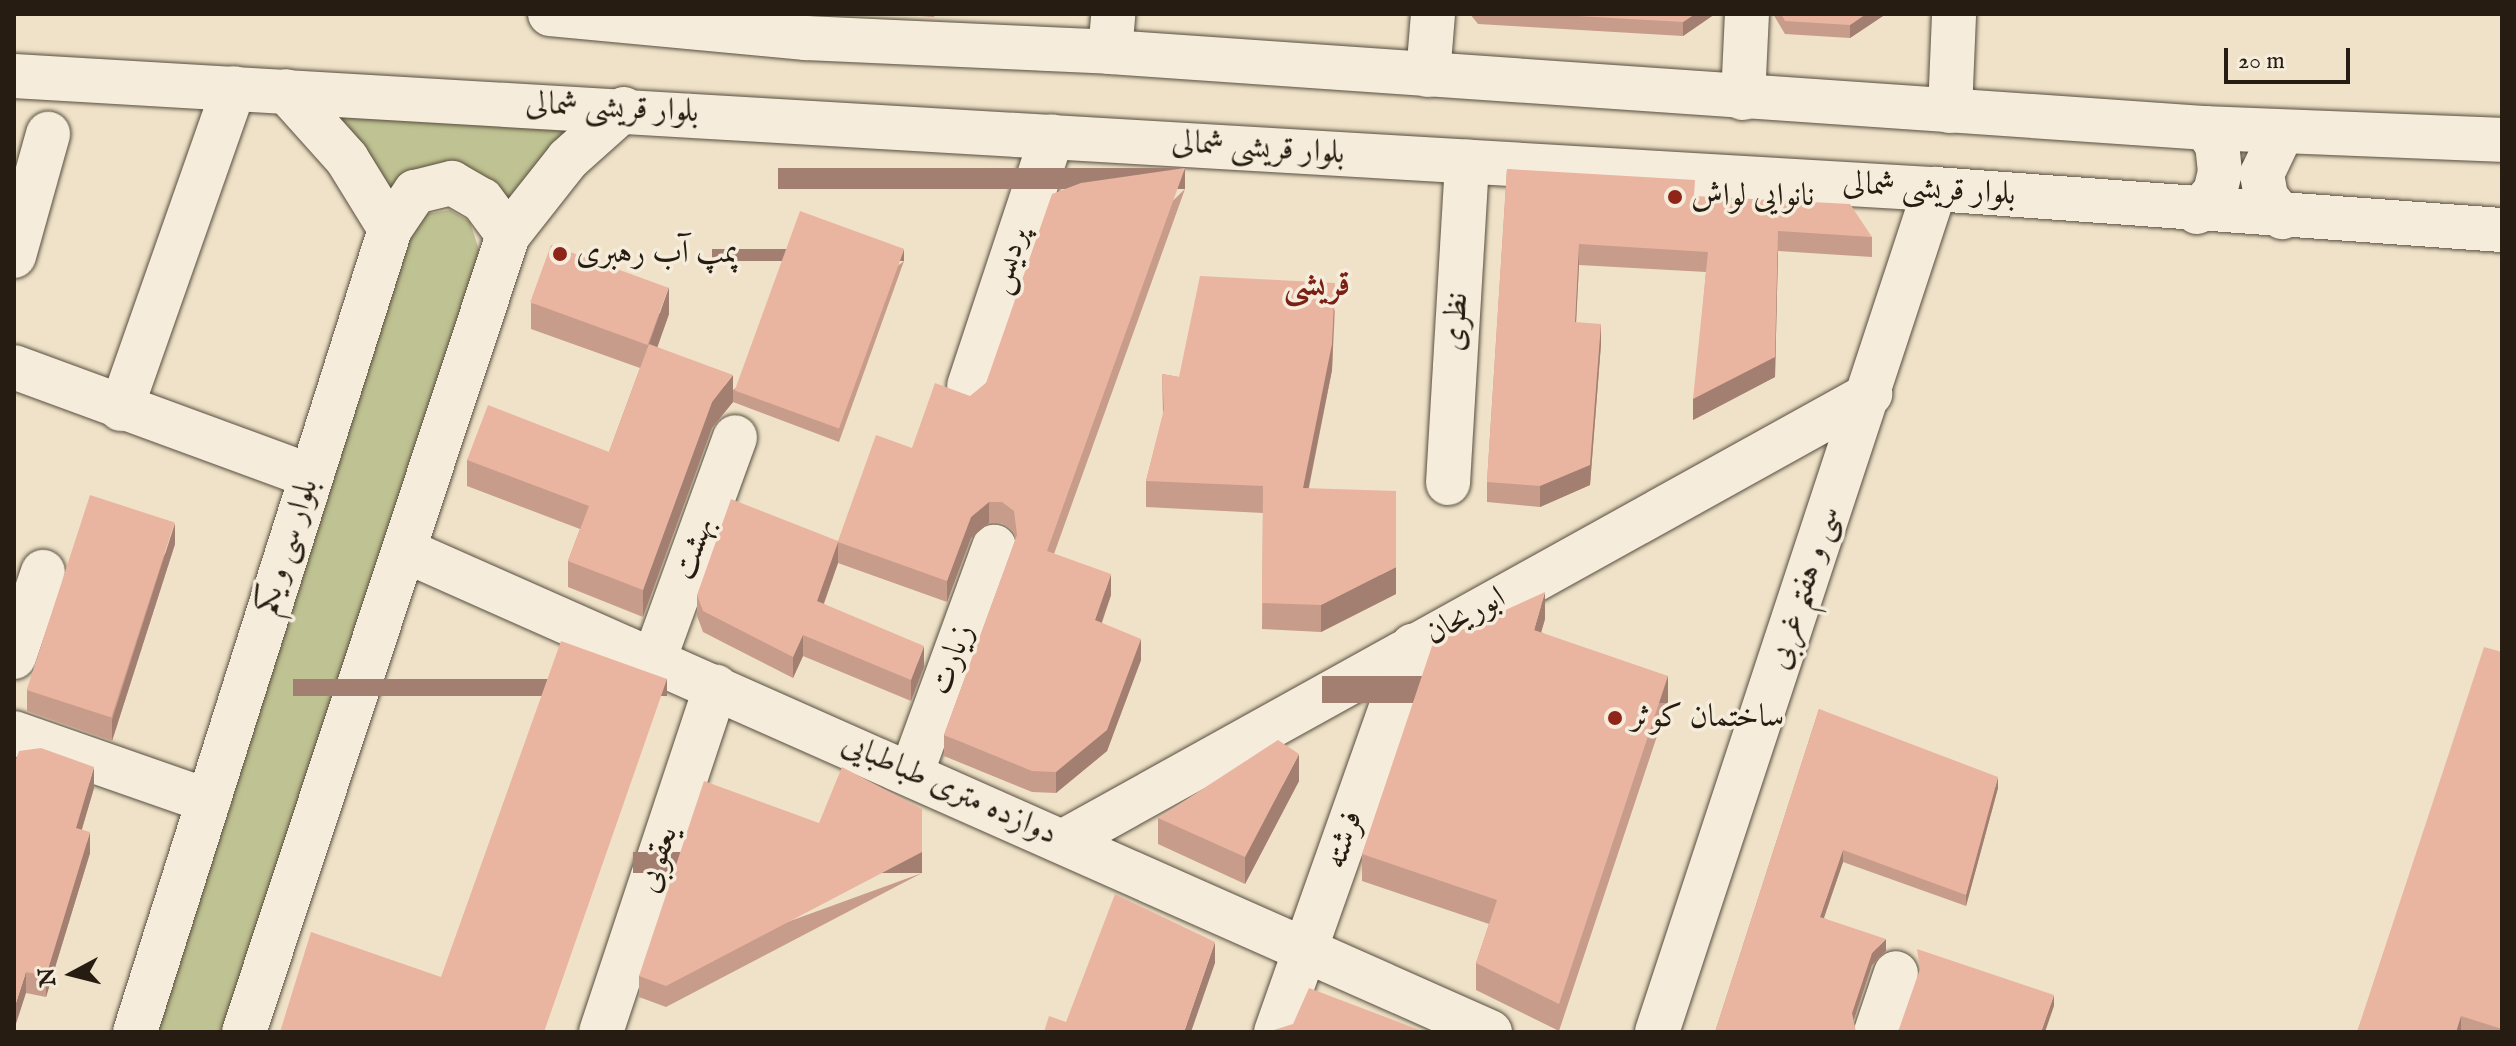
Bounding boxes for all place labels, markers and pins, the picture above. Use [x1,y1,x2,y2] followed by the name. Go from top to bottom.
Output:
[1691,178,1814,216] place label: نانوایی لواش
[1666,188,1684,206] marker: نانوایی لواش
[576,235,738,273] place label: پمپ آب رهبری
[551,245,569,263] marker: پمپ آب رهبری
[1631,699,1784,737] place label: ساختمان کوثر
[1606,709,1624,727] marker: ساختمان کوثر

